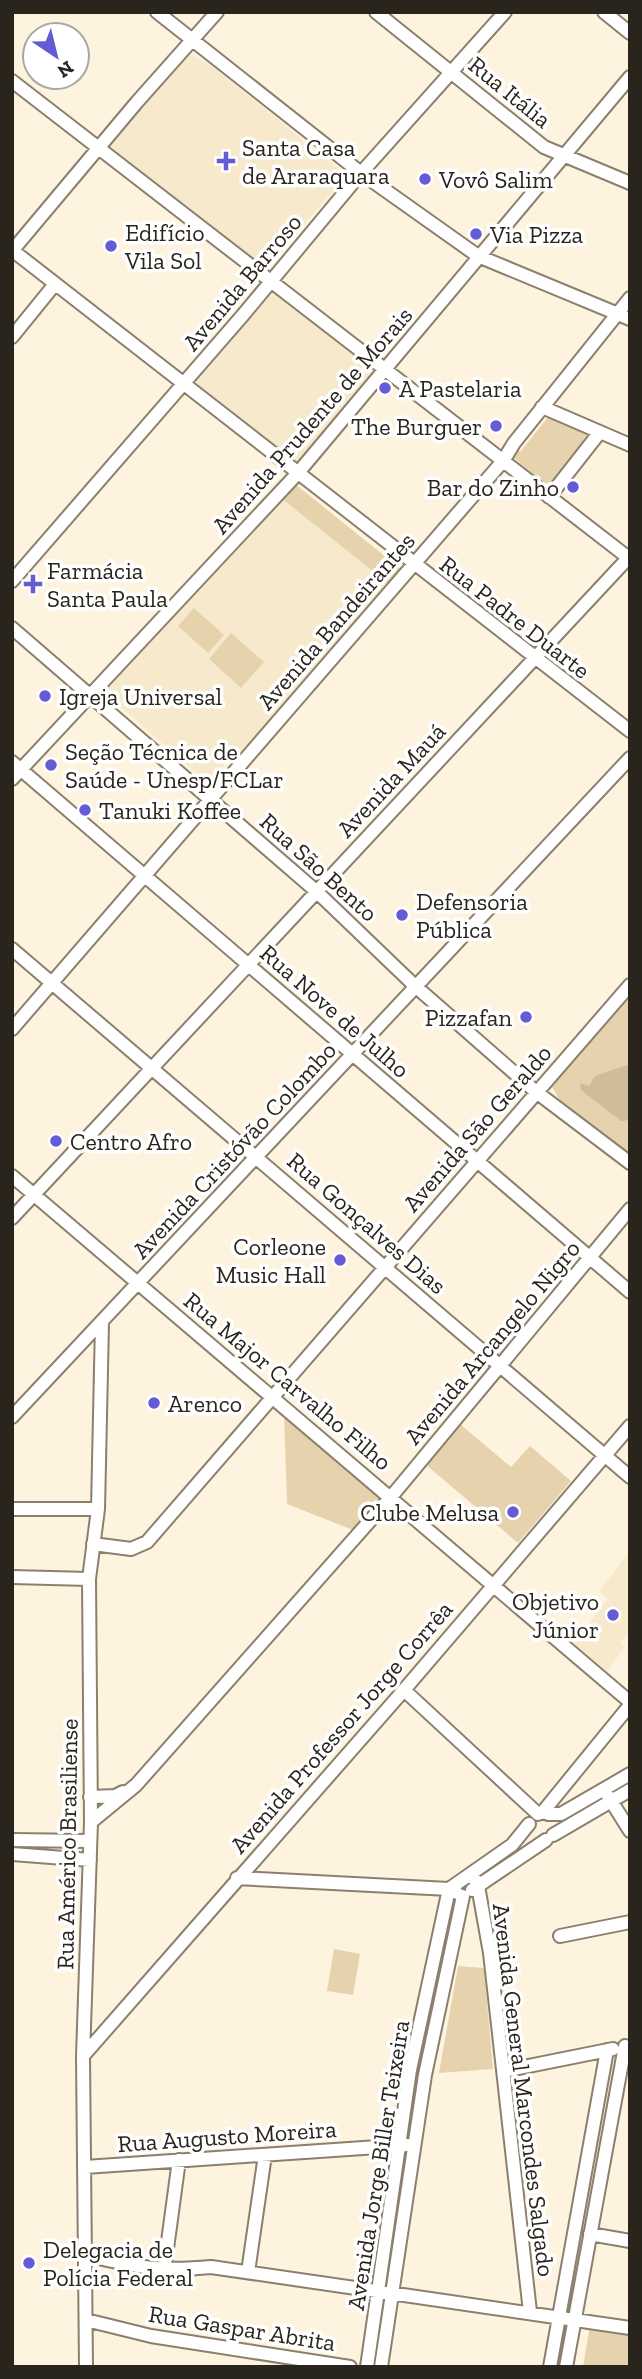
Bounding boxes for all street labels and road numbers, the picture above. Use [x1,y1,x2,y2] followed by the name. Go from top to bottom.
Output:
[463,50,557,134] street label: Rua Itália
[176,208,308,356] street label: Avenida Barroso
[206,301,418,539] street label: Avenida Prudente de Morais
[251,526,421,716] street label: Avenida Bandeirantes
[434,549,596,685] street label: Rua Padre Duarte
[331,717,452,843] street label: Avenida Mauá
[254,807,384,927] street label: Rua São Bento
[254,938,416,1084] street label: Rua Nove de Julho
[126,1036,342,1264] street label: Avenida Cristóvão Colombo
[397,1039,557,1217] street label: Avenida São Geraldo
[281,1146,453,1300] street label: Rua Gonçalves Dias
[398,1234,586,1450] street label: Avenida Arcangelo Nigro
[178,1286,398,1476] street label: Rua Major Carvalho Filho
[224,1595,459,1859] street label: Avenida Professor Jorge Corrêa
[50,1718,84,1970] street label: Rua Américo Brasiliense
[487,1902,561,2278] street label: Avenida General Marcondes Salgado
[341,2017,415,2312] street label: Avenida Jorge Biller Teixeira
[116,2114,338,2158] street label: Rua Augusto Moreira
[146,2299,338,2357] street label: Rua Gaspar Abrita

